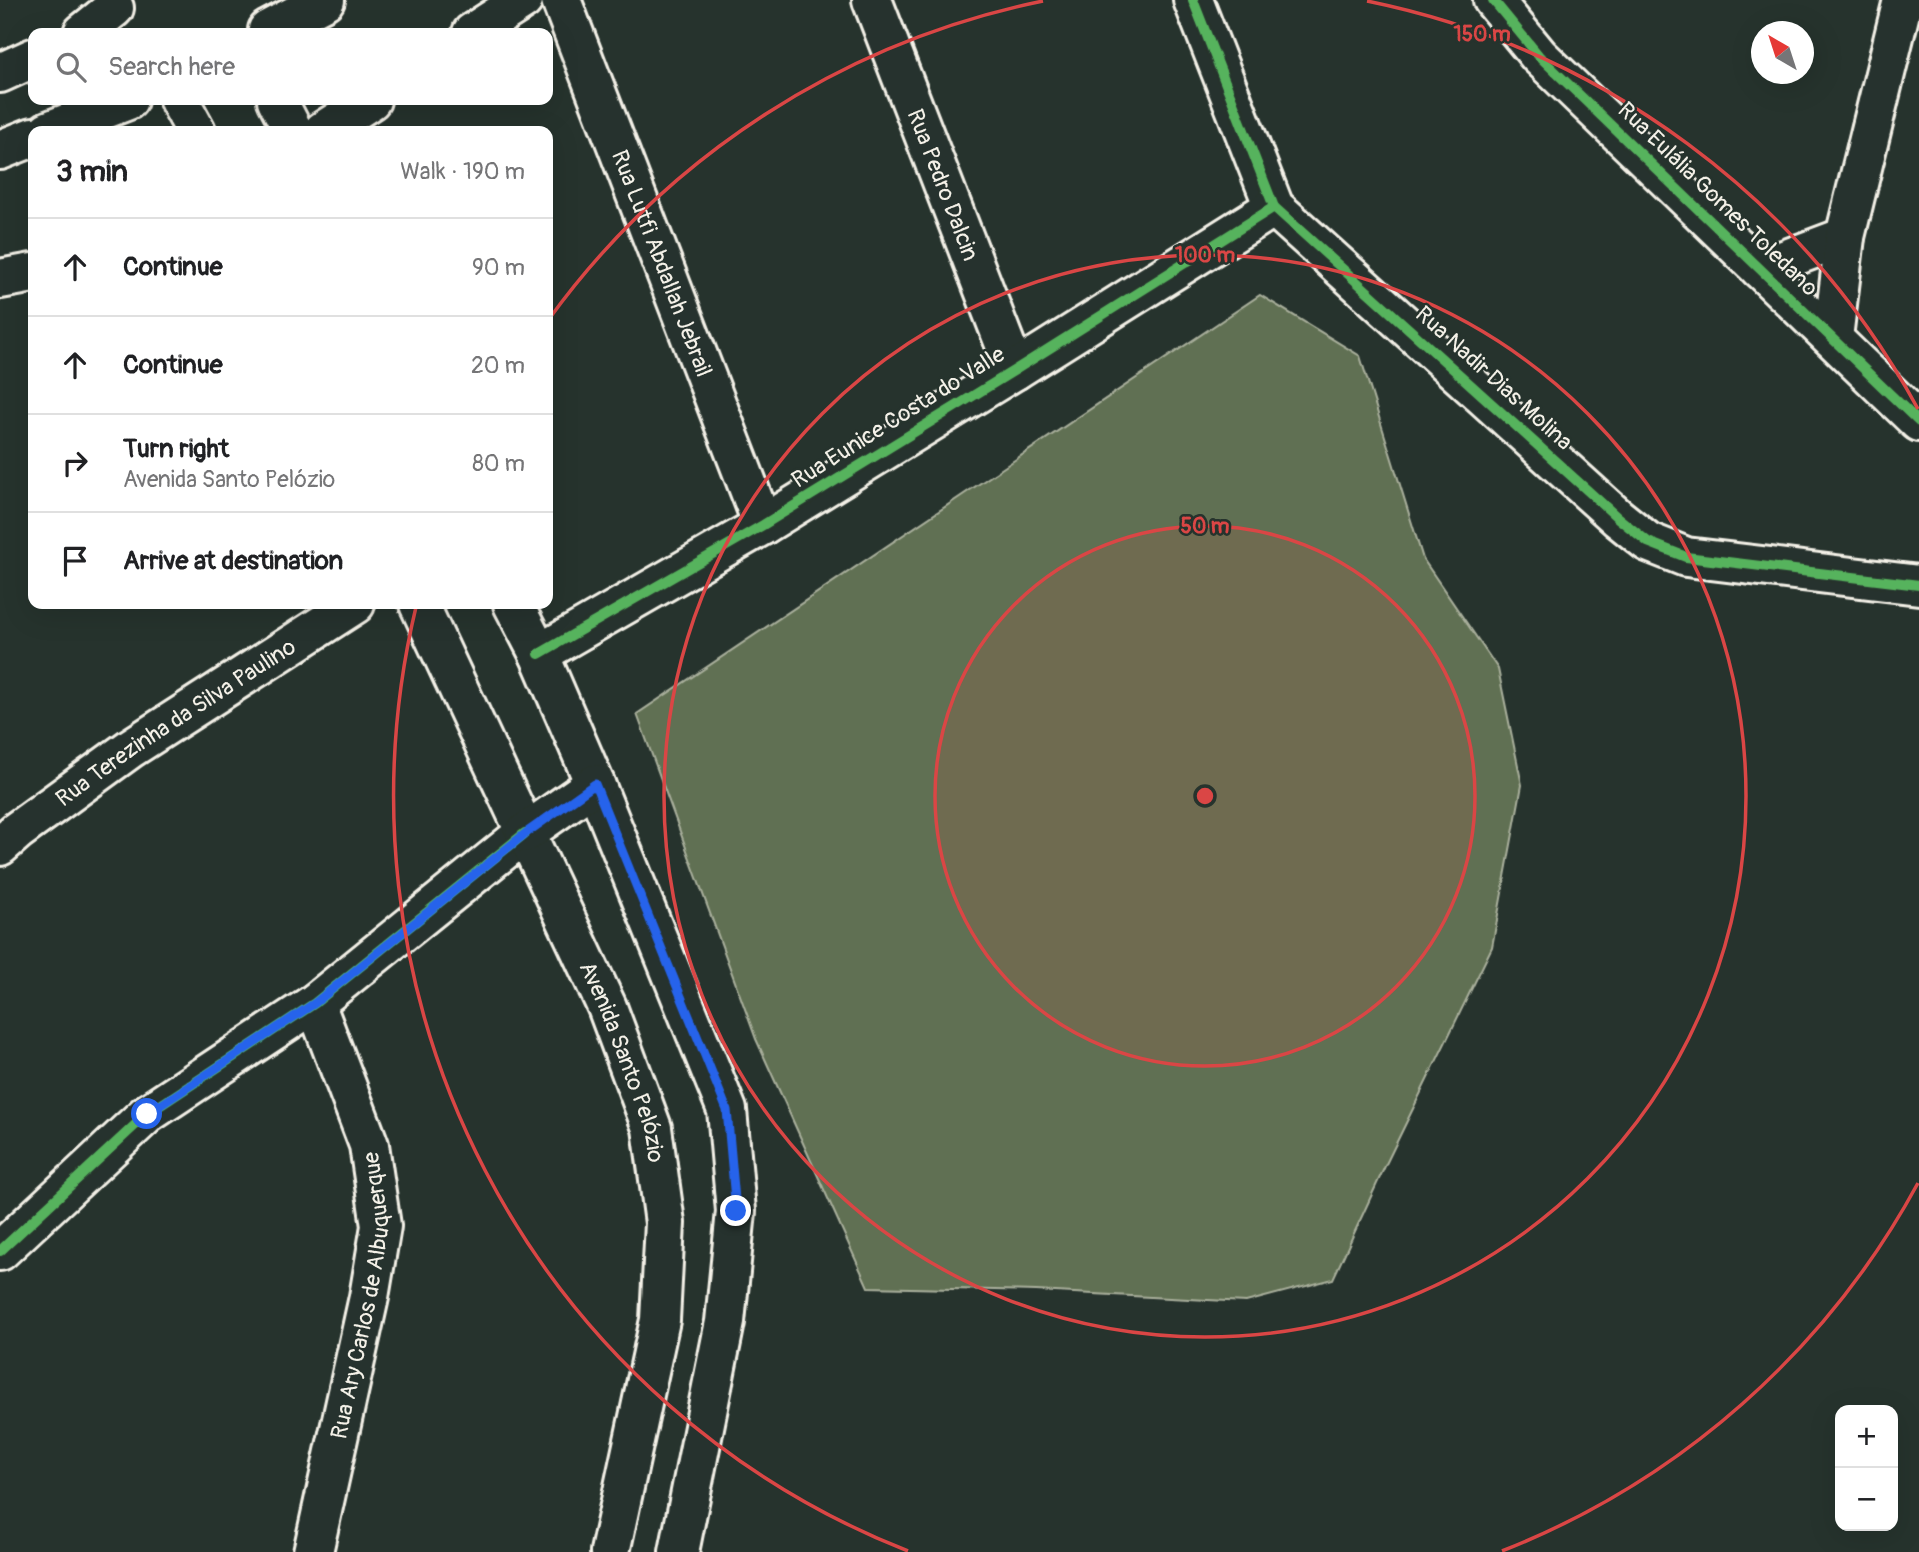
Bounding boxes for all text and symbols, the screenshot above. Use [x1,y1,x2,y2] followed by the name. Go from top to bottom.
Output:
[1453,21,1511,48] text: 150 m
[1751,21,1814,84] north arrow
[28,28,553,105] search box
[52,48,90,86] icon: search
[108,51,235,83] text: Search here
[1612,96,1824,302] street label: Rua Eulália Gomes Toledano
[901,105,986,265] street label: Rua Pedro Dalcin
[606,146,719,381] street label: Rua Lutfi Abdallah Jebrail
[56,153,128,190] text: 3 min
[400,157,525,186] text: Walk · 190 m
[1175,242,1235,269] text: 100 m
[56,248,94,286] icon: ahead
[123,251,223,283] text: Continue
[472,253,525,282] text: 90 m
[1409,300,1579,456] street label: Rua Nadir Dias Molina
[786,339,1011,494] street label: Rua Eunice Costa do Valle
[56,346,94,384] icon: ahead
[123,349,223,381] text: Continue
[471,351,525,380] text: 20 m
[123,433,229,465] text: Turn right
[56,444,94,482] icon: right
[472,449,525,478] text: 80 m
[123,465,335,494] text: Avenida Santo Pelózio
[1181,513,1230,540] text: 50 m
[56,542,94,580] icon: arrive
[123,545,343,577] text: Arrive at destination
[50,632,301,813] street label: Rua Terezinha da Silva Paulino
[1193,784,1217,808] centre of rings
[573,957,671,1164] street label: Avenida Santo Pelózio
[131,1098,162,1129] route start
[324,1149,395,1442] street label: Rua Ary Carlos de Albuquerque
[720,1195,751,1226] route end
[1835,1405,1898,1531] map controls
[1835,1405,1898,1468] button: +
[1835,1468,1898,1531] button: −

